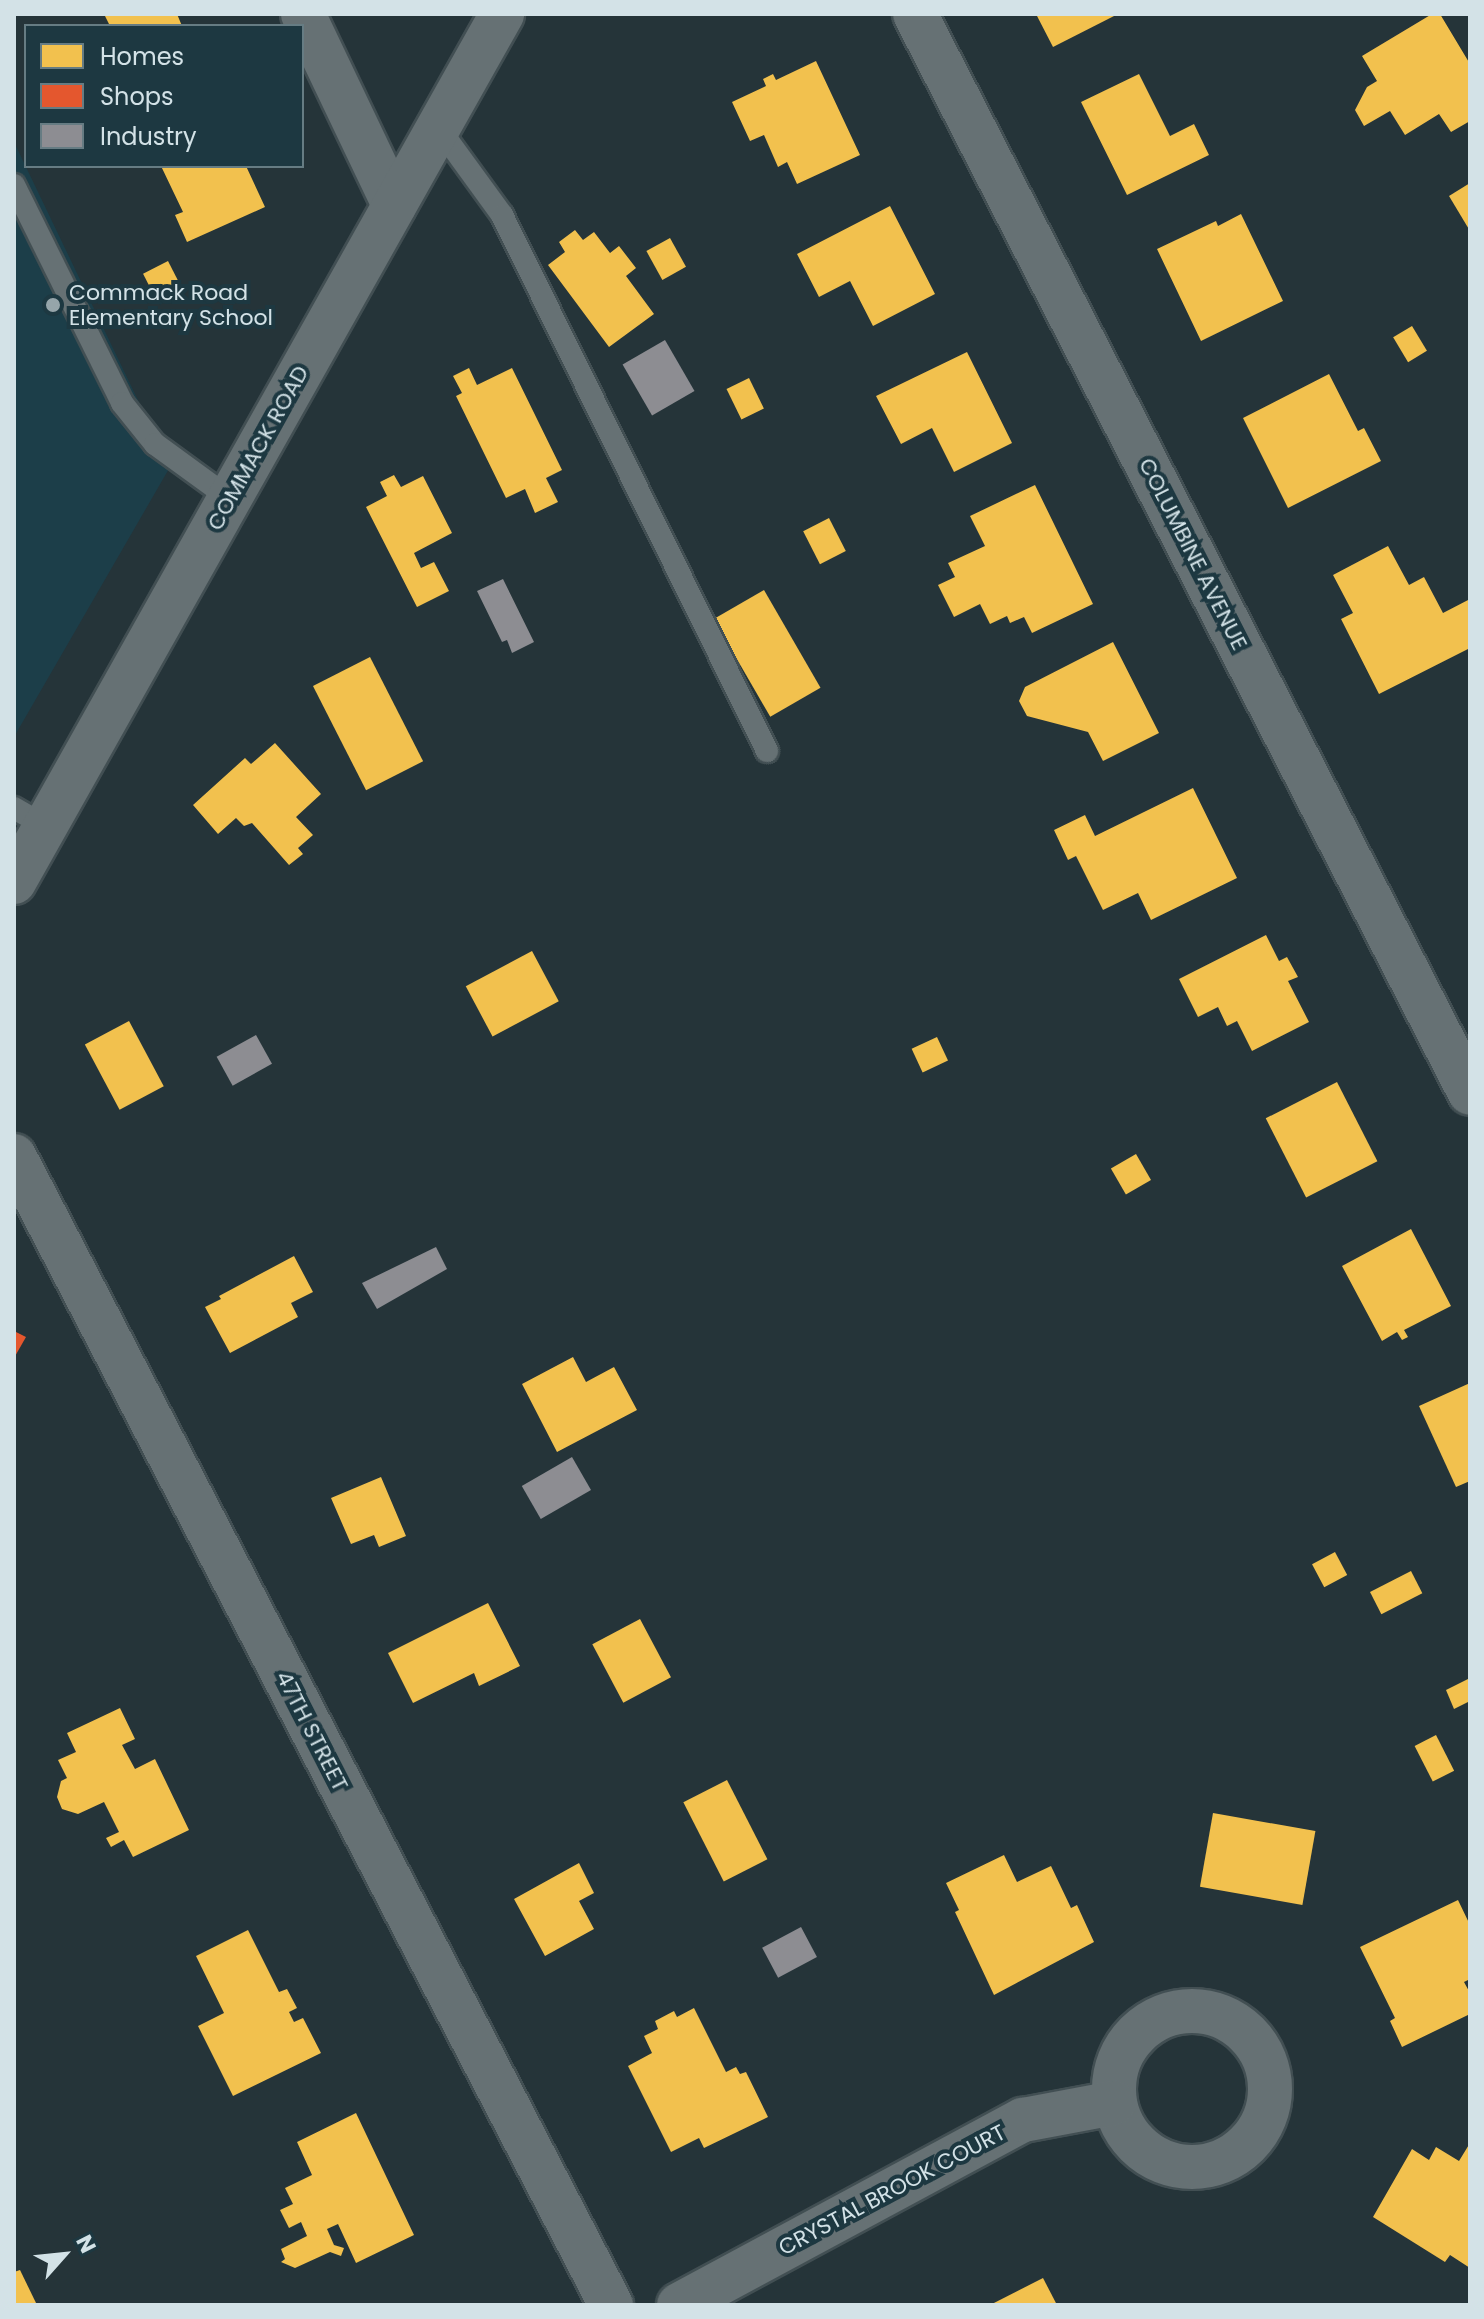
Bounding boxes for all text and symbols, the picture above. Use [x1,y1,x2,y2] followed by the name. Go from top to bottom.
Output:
[24,24,304,168] legend
[100,40,184,73] text: Homes
[100,80,174,113] text: Shops
[100,120,197,153] text: Industry
[69,279,273,330] place label: Commack Road Elementary School
[44,296,62,314] marker: Commack Road Elementary School
[202,361,314,535] street label: COMMACK ROAD
[1133,454,1253,654] street label: COLUMBINE AVENUE
[270,1666,354,1796] street label: 47TH STREET
[774,2119,1010,2261] street label: CRYSTAL BROOK COURT
[24,2215,104,2295] north arrow
[68,2229,103,2258] text: N

